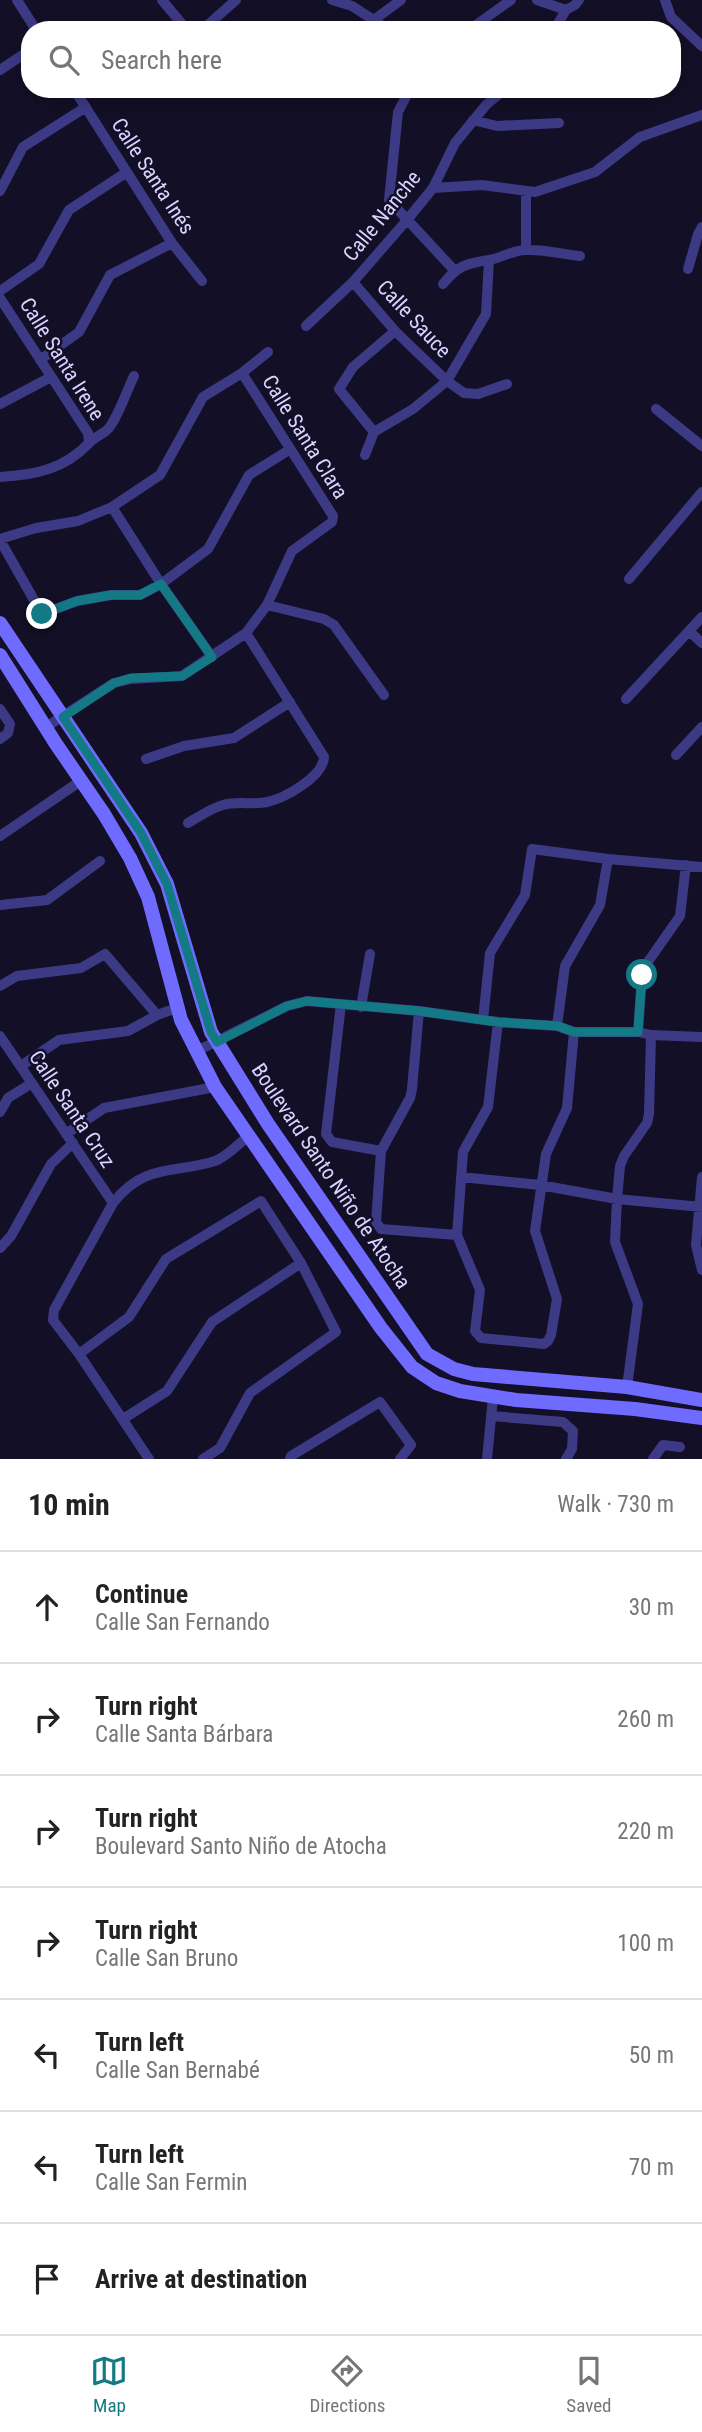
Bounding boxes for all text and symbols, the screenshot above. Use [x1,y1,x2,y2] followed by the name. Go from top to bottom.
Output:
[21,21,681,98] search box
[45,41,83,79] icon: search
[101,45,222,75] text: Search here
[107,114,199,238] street label: Calle Santa Inés
[338,166,426,266] street label: Calle Nanche
[372,275,456,363] street label: Calle Sauce
[15,293,109,425] street label: Calle Santa Irene
[257,371,353,503] street label: Calle Santa Clara
[26,598,57,629] route end
[626,959,657,990] route start
[24,1046,120,1172] street label: Calle Santa Cruz
[247,1059,415,1293] street label: Boulevard Santo Niño de Atocha
[28,1487,110,1522] text: 10 min
[557,1491,674,1518] text: Walk · 730 m
[95,1579,188,1609] text: Continue
[28,1588,66,1626] icon: ahead
[629,1594,674,1621] text: 30 m
[95,1609,270,1636] text: Calle San Fernando
[95,1691,197,1721] text: Turn right
[28,1700,66,1738] icon: right
[617,1706,674,1733] text: 260 m
[95,1721,273,1748] text: Calle Santa Bárbara
[95,1803,197,1833] text: Turn right
[28,1812,66,1850] icon: right
[617,1818,674,1845] text: 220 m
[95,1833,387,1860] text: Boulevard Santo Niño de Atocha
[95,1915,197,1945] text: Turn right
[28,1924,66,1962] icon: right
[617,1930,674,1957] text: 100 m
[95,1945,238,1972] text: Calle San Bruno
[95,2027,184,2057] text: Turn left
[28,2036,66,2074] icon: left
[629,2042,674,2069] text: 50 m
[95,2057,260,2084] text: Calle San Bernabé
[95,2139,184,2169] text: Turn left
[28,2148,66,2186] icon: left
[629,2154,674,2181] text: 70 m
[95,2169,247,2196] text: Calle San Fermin
[28,2260,66,2298] icon: arrive
[95,2264,307,2294] text: Arrive at destination
[90,2352,128,2417] tab: Map
[309,2352,385,2417] tab: Directions
[566,2352,612,2417] tab: Saved

